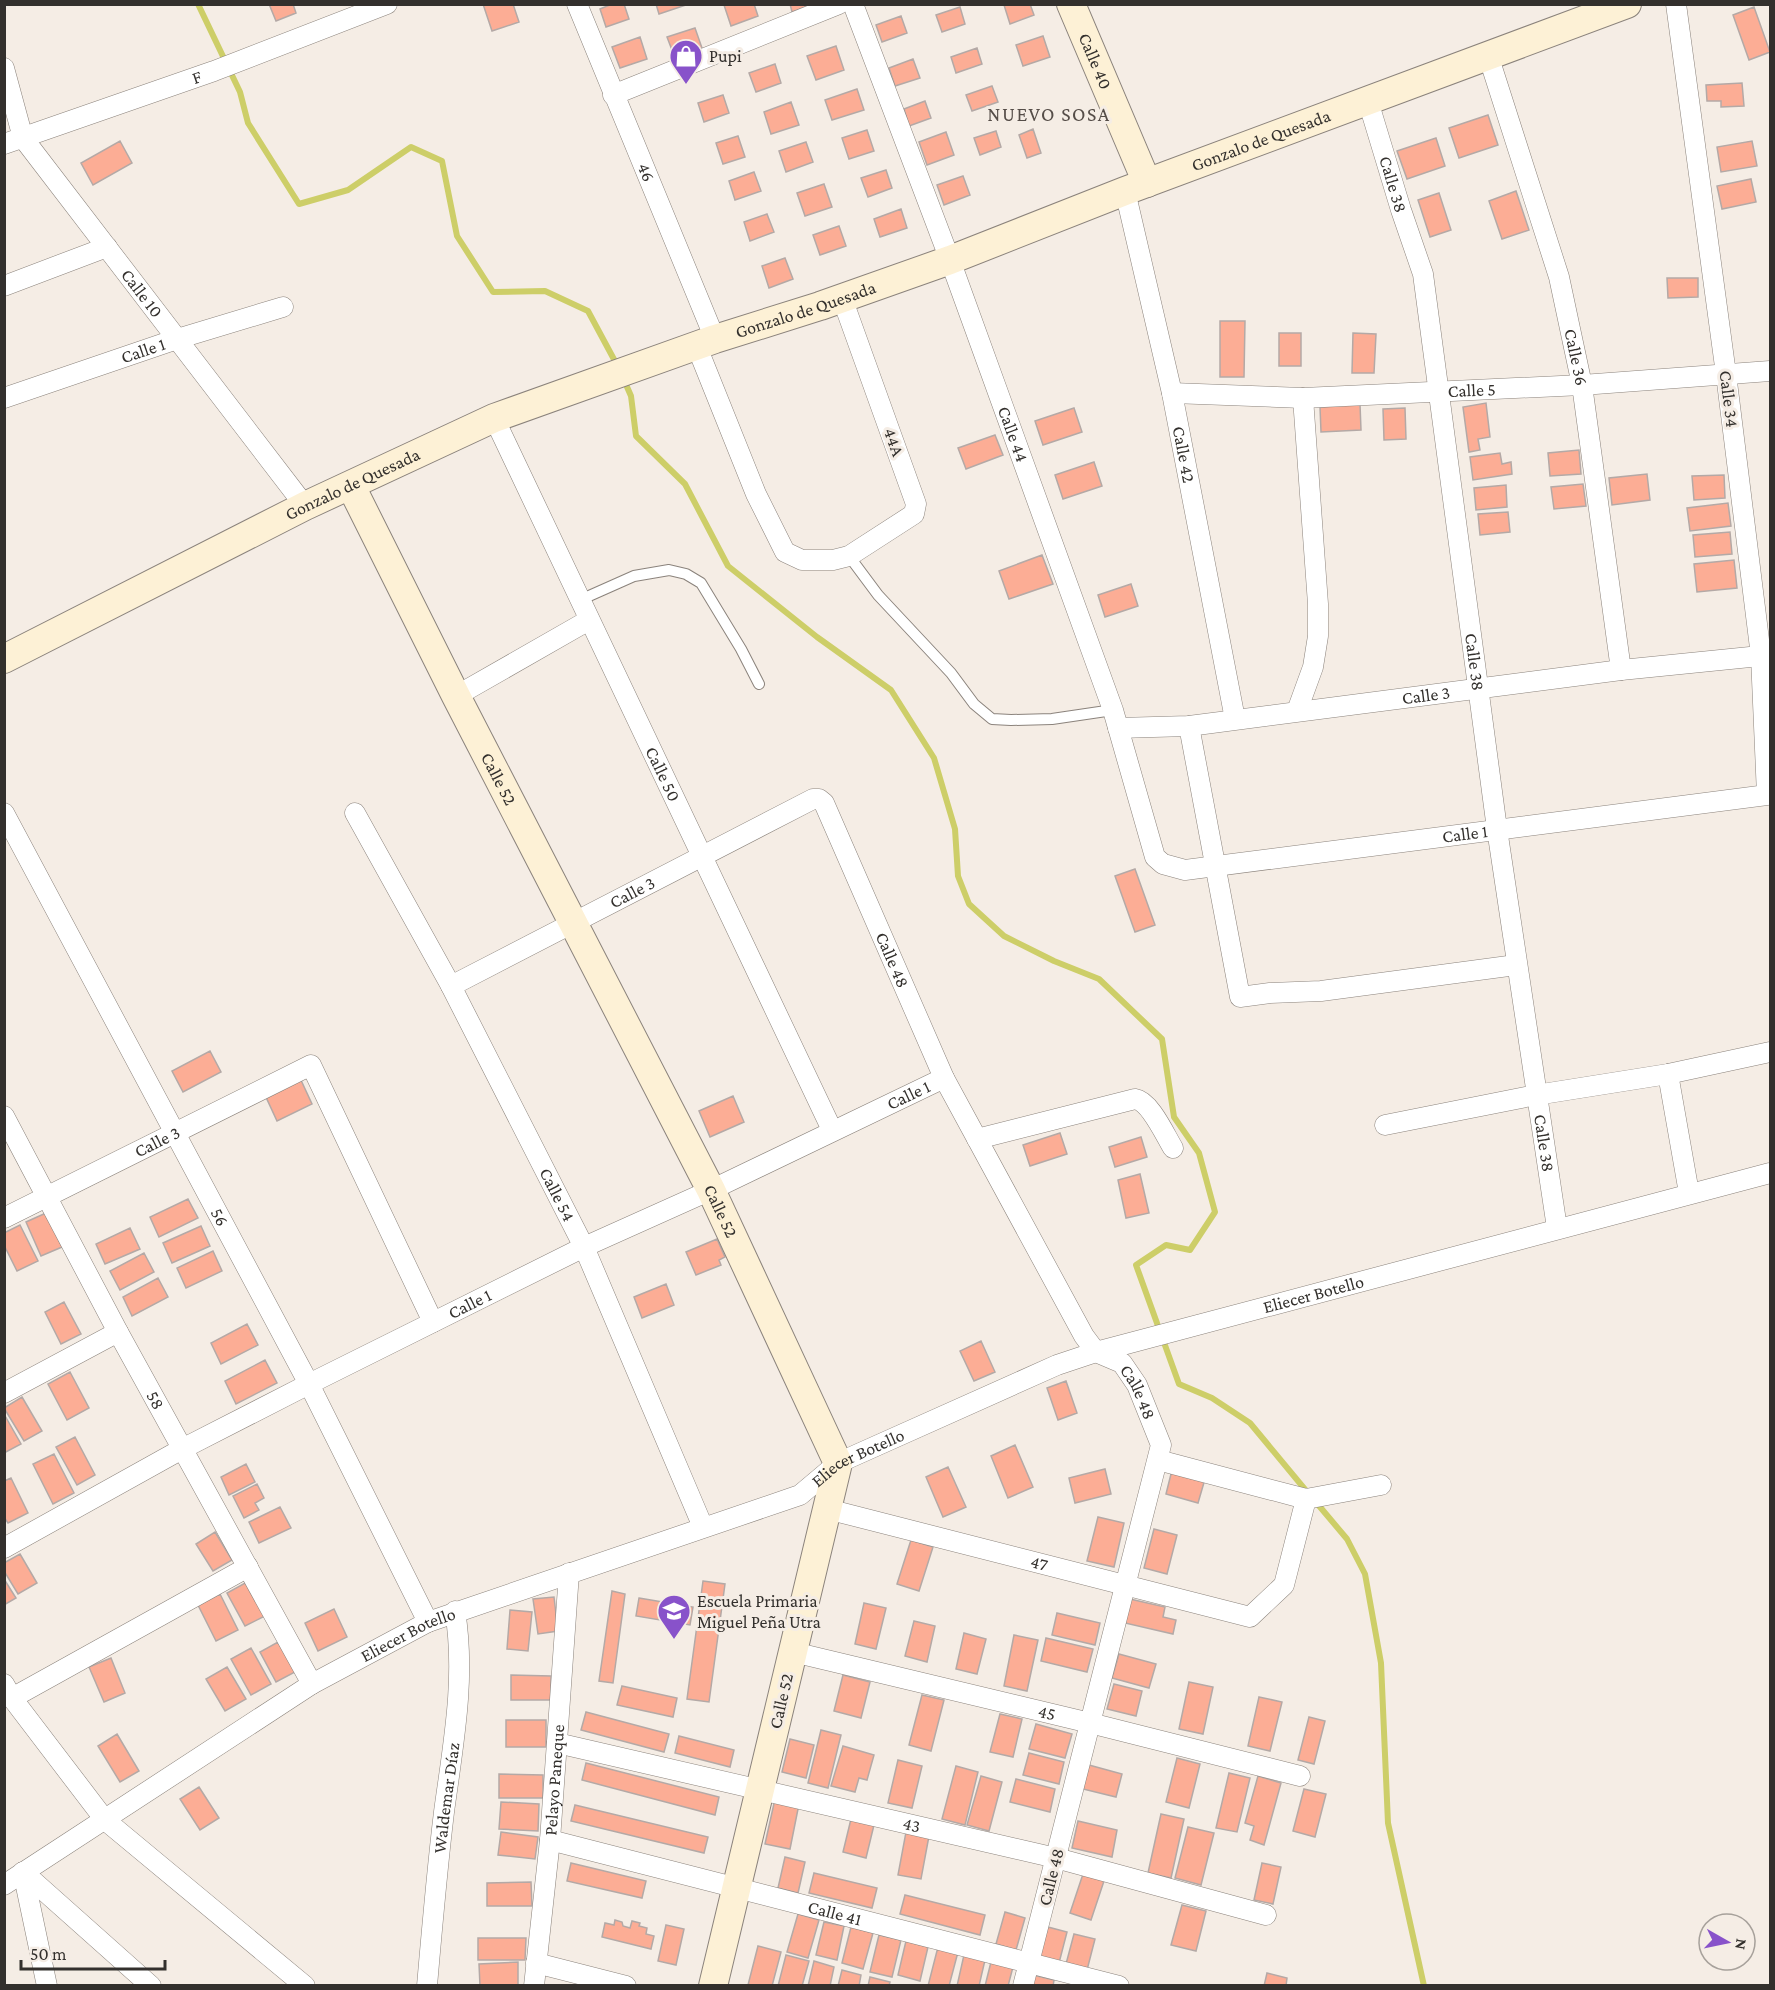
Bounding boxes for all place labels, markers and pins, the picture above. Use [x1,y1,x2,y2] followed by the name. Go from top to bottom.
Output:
[668,38,704,85] shop icon: Pupi
[709,46,742,66] place label: Pupi
[697,1591,821,1632] place label: Escuela Primaria Miguel Peña Utra
[656,1593,692,1640] school or university icon: Escuela Primaria Miguel Peña Utra

